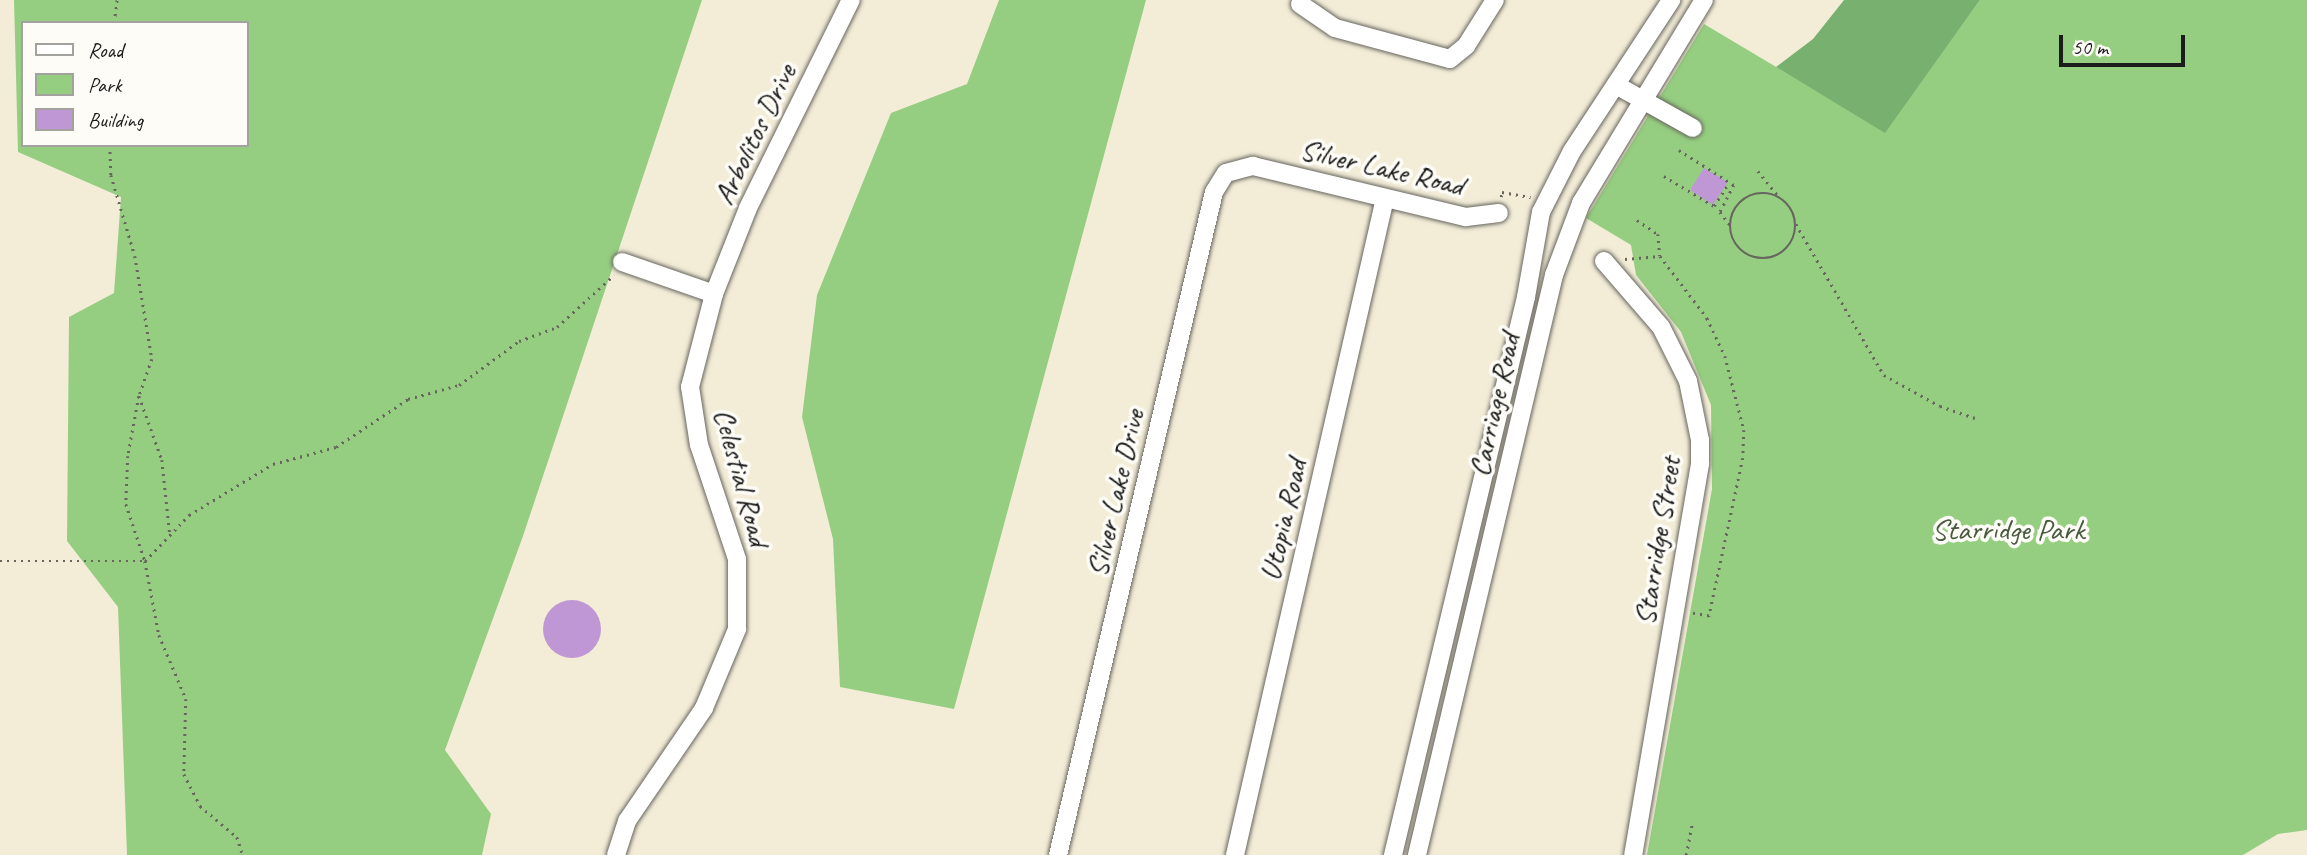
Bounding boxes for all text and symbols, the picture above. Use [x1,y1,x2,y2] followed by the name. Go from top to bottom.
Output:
[21,21,248,147] legend
[2062,21,2188,65] scale bar
[2072,34,2108,60] text: 50 m
[88,37,123,63] text: Road
[705,58,803,210] street label: Arbolitos Drive
[88,72,121,98] text: Park
[88,107,143,133] text: Building
[1296,131,1468,203] street label: Silver Lake Road
[1460,330,1528,480] street label: Carriage Road
[706,405,778,549] street label: Celestial Road
[1078,405,1152,581] street label: Silver Lake Drive
[1626,454,1688,628] street label: Starridge Street
[1252,456,1314,584] street label: Utopia Road
[1932,511,2084,547] park label: Starridge Park

